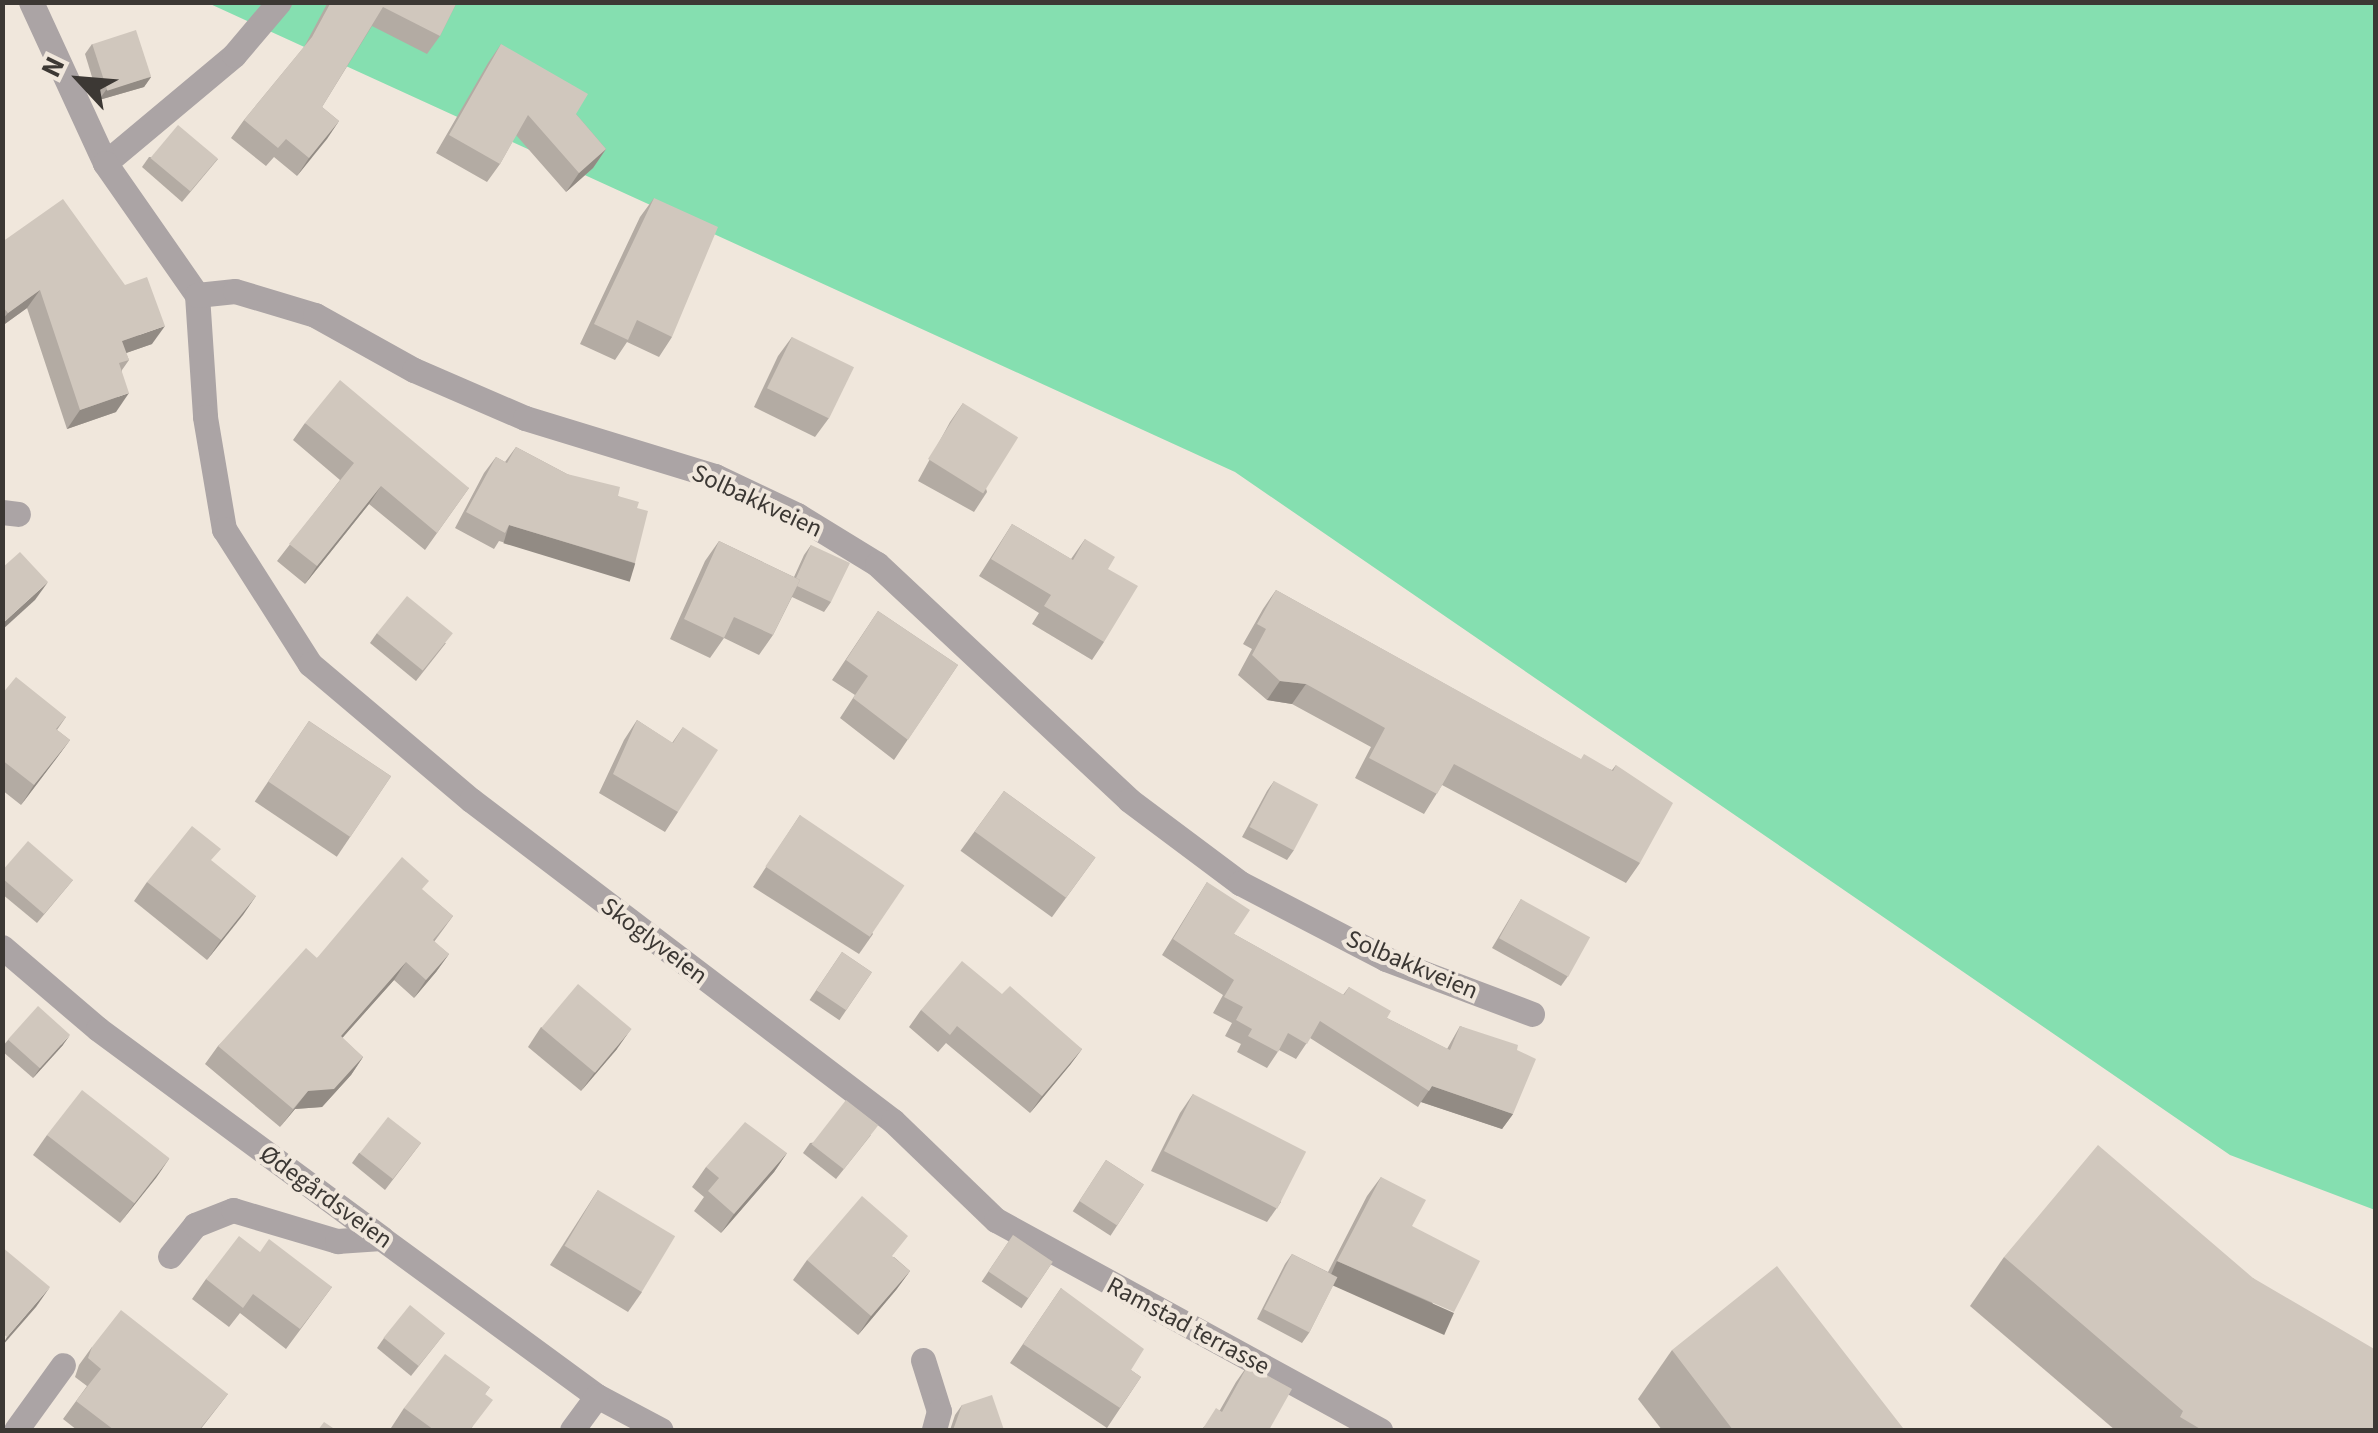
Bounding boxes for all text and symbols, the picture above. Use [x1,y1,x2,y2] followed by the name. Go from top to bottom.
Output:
[30,30,130,130] north arrow
[31,50,75,84] text: N
[687,458,827,544] street label: Solbakkveien
[595,891,713,991] street label: Skoglyveien
[1342,924,1482,1006] street label: Solbakkveien
[254,1139,398,1255] street label: Ødegårdsveien
[1101,1270,1275,1382] street label: Ramstad terrasse

